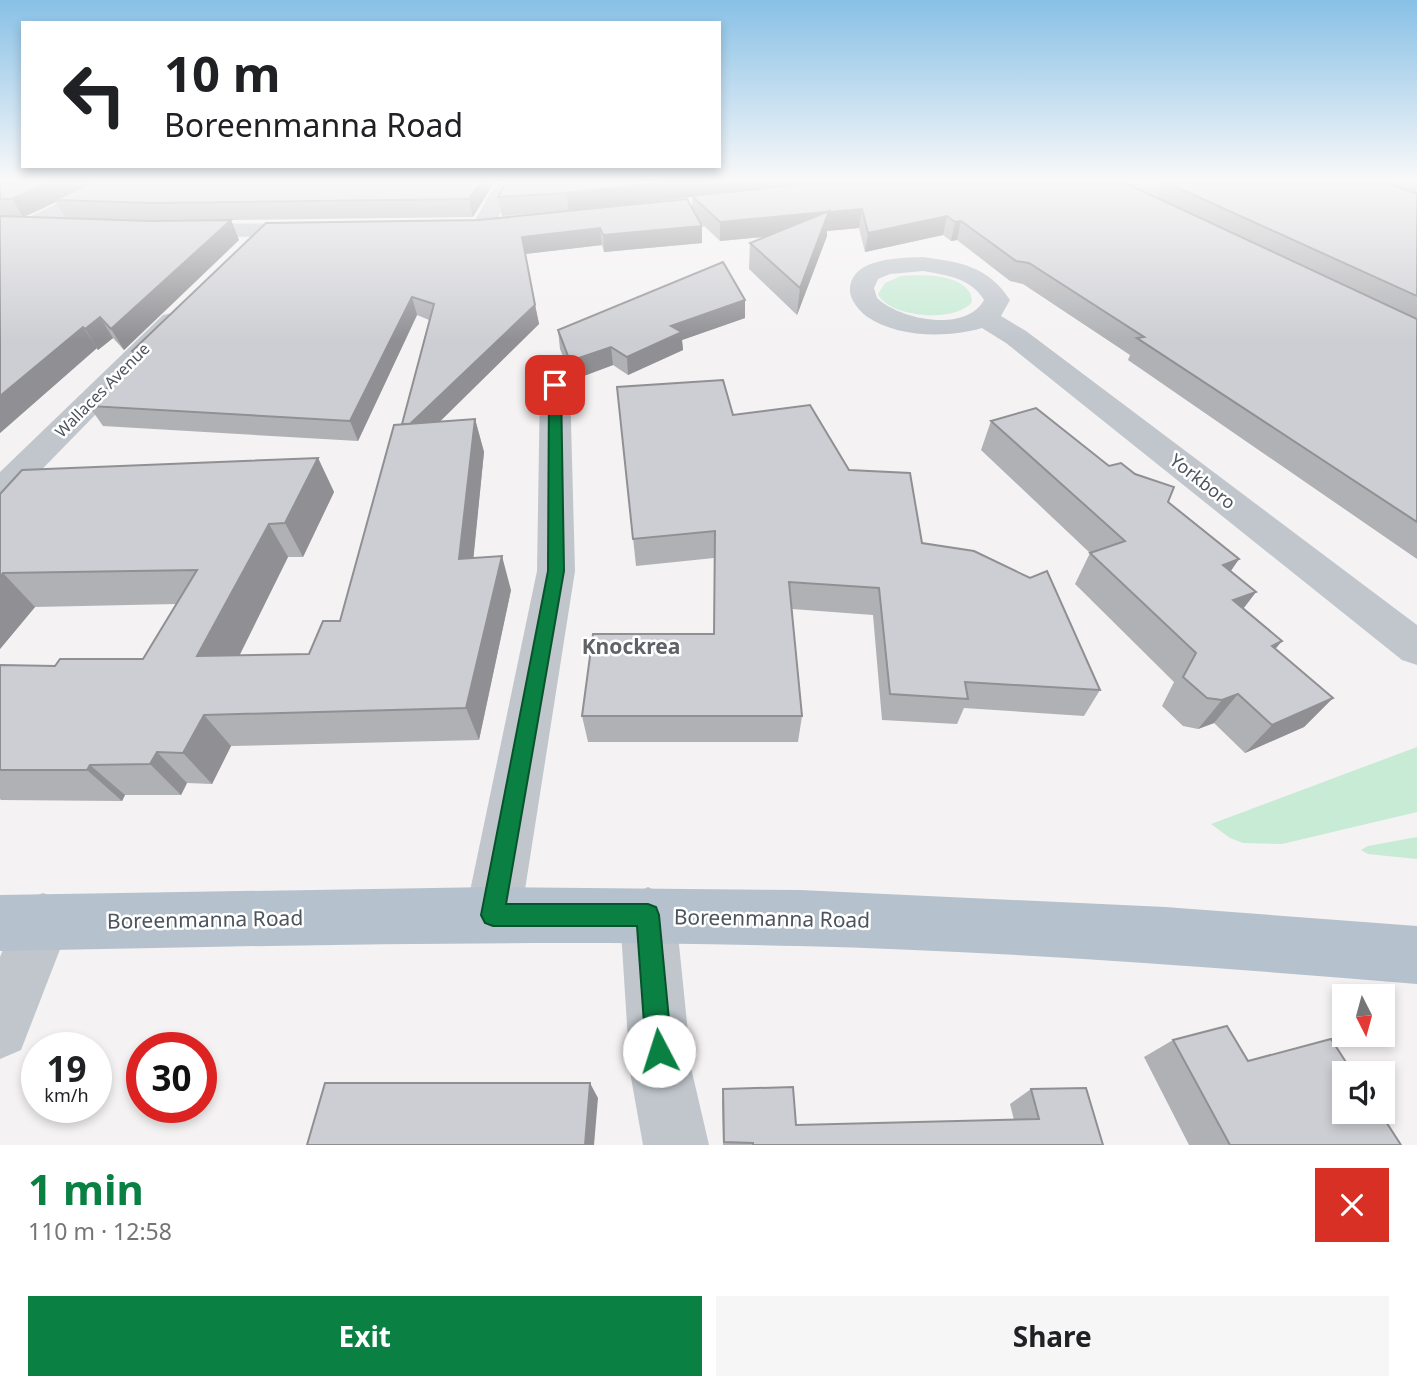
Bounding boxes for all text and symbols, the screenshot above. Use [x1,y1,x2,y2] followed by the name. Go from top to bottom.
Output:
[164,40,281,106] text: 10 m
[49,49,140,140] icon: left
[164,103,463,146] text: Boreenmanna Road
[50,338,154,442] street label: Wallaces Avenue
[525,355,585,415] pin
[536,366,574,404] icon: arrive
[1165,448,1241,514] street label: Yorkboro
[582,632,680,660] district label: Knockrea
[674,902,870,934] street label: Boreenmanna Road
[107,903,303,935] street label: Boreenmanna Road
[1332,984,1395,1046] north arrow
[1332,984,1395,1124] map controls
[622,1014,696,1088] position arrow
[126,1032,217,1123] speed limit sign: 30
[46,1045,87,1092] text: 19
[1332,1061,1395,1124] button: sound
[44,1083,89,1107] text: km/h
[28,1160,144,1217] text: 1 min
[1315,1168,1389,1242] button: close
[28,1215,172,1247] text: 110 m · 12:58
[28,1296,702,1376] button: Exit
[716,1296,1389,1376] button: Share

